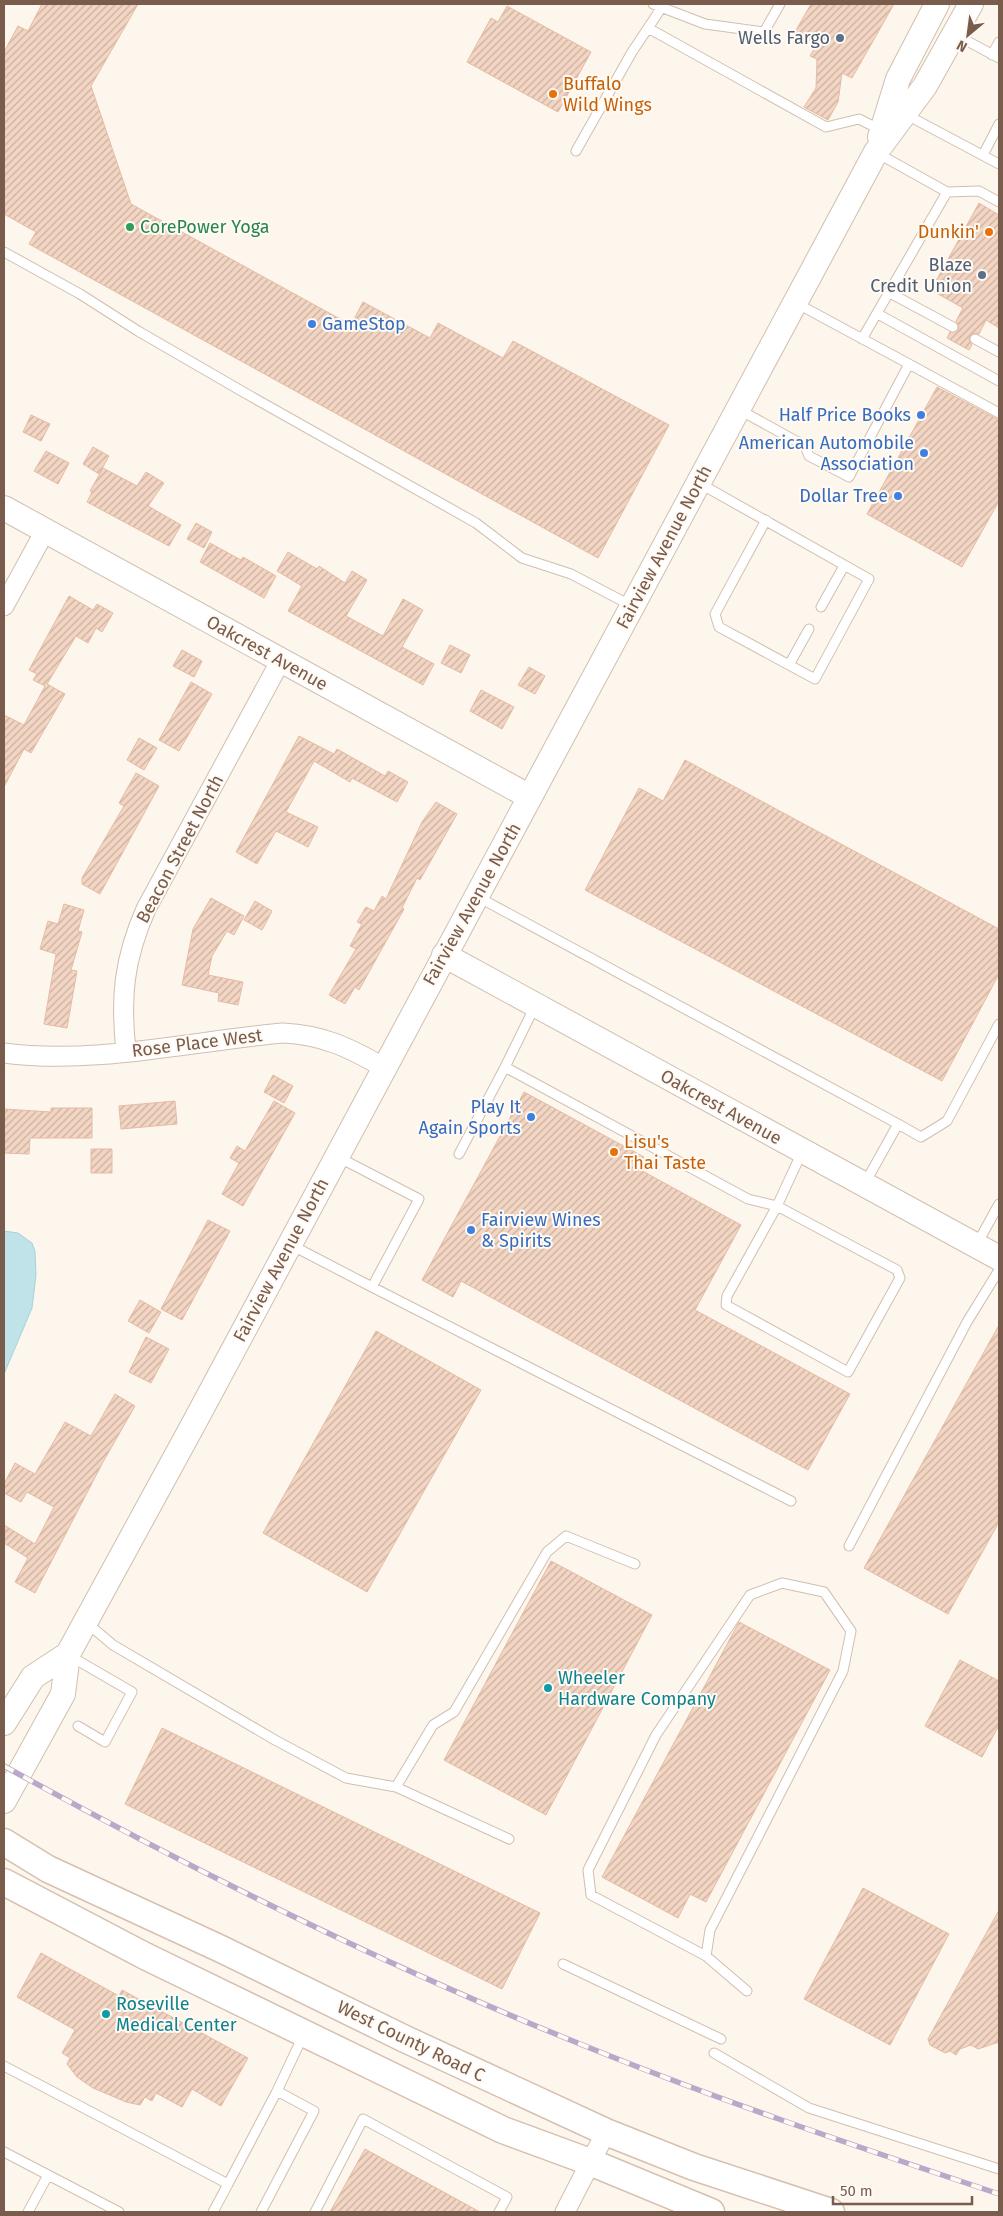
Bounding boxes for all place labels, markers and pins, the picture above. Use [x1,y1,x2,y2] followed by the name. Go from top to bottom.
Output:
[738,27,830,49] place label: Wells Fargo
[834,32,846,44] marker: Wells Fargo
[563,73,652,116] place label: Buffalo Wild Wings
[547,88,559,100] marker: Buffalo Wild Wings
[140,216,269,238] place label: CorePower Yoga
[124,221,136,233] marker: CorePower Yoga
[918,221,979,243] place label: Dunkin'
[983,226,995,238] marker: Dunkin'
[870,254,972,297] place label: Blaze Credit Union
[976,269,988,281] marker: Blaze Credit Union
[322,313,406,335] place label: GameStop
[306,318,318,330] marker: GameStop
[779,404,911,426] place label: Half Price Books
[915,409,927,421] marker: Half Price Books
[739,432,914,475] place label: American Automobile Association
[918,447,930,459] marker: American Automobile Association
[799,485,888,507] place label: Dollar Tree
[892,490,904,502] marker: Dollar Tree
[419,1096,521,1139] place label: Play It Again Sports
[525,1111,537,1123] marker: Play It Again Sports
[624,1131,706,1174] place label: Lisu's Thai Taste
[608,1146,620,1158] marker: Lisu's Thai Taste
[481,1209,601,1252] place label: Fairview Wines & Spirits
[465,1224,477,1236] marker: Fairview Wines & Spirits
[558,1667,716,1710] place label: Wheeler Hardware Company
[542,1682,554,1694] marker: Wheeler Hardware Company
[116,1993,237,2036] place label: Roseville Medical Center
[100,2008,112,2020] marker: Roseville Medical Center

